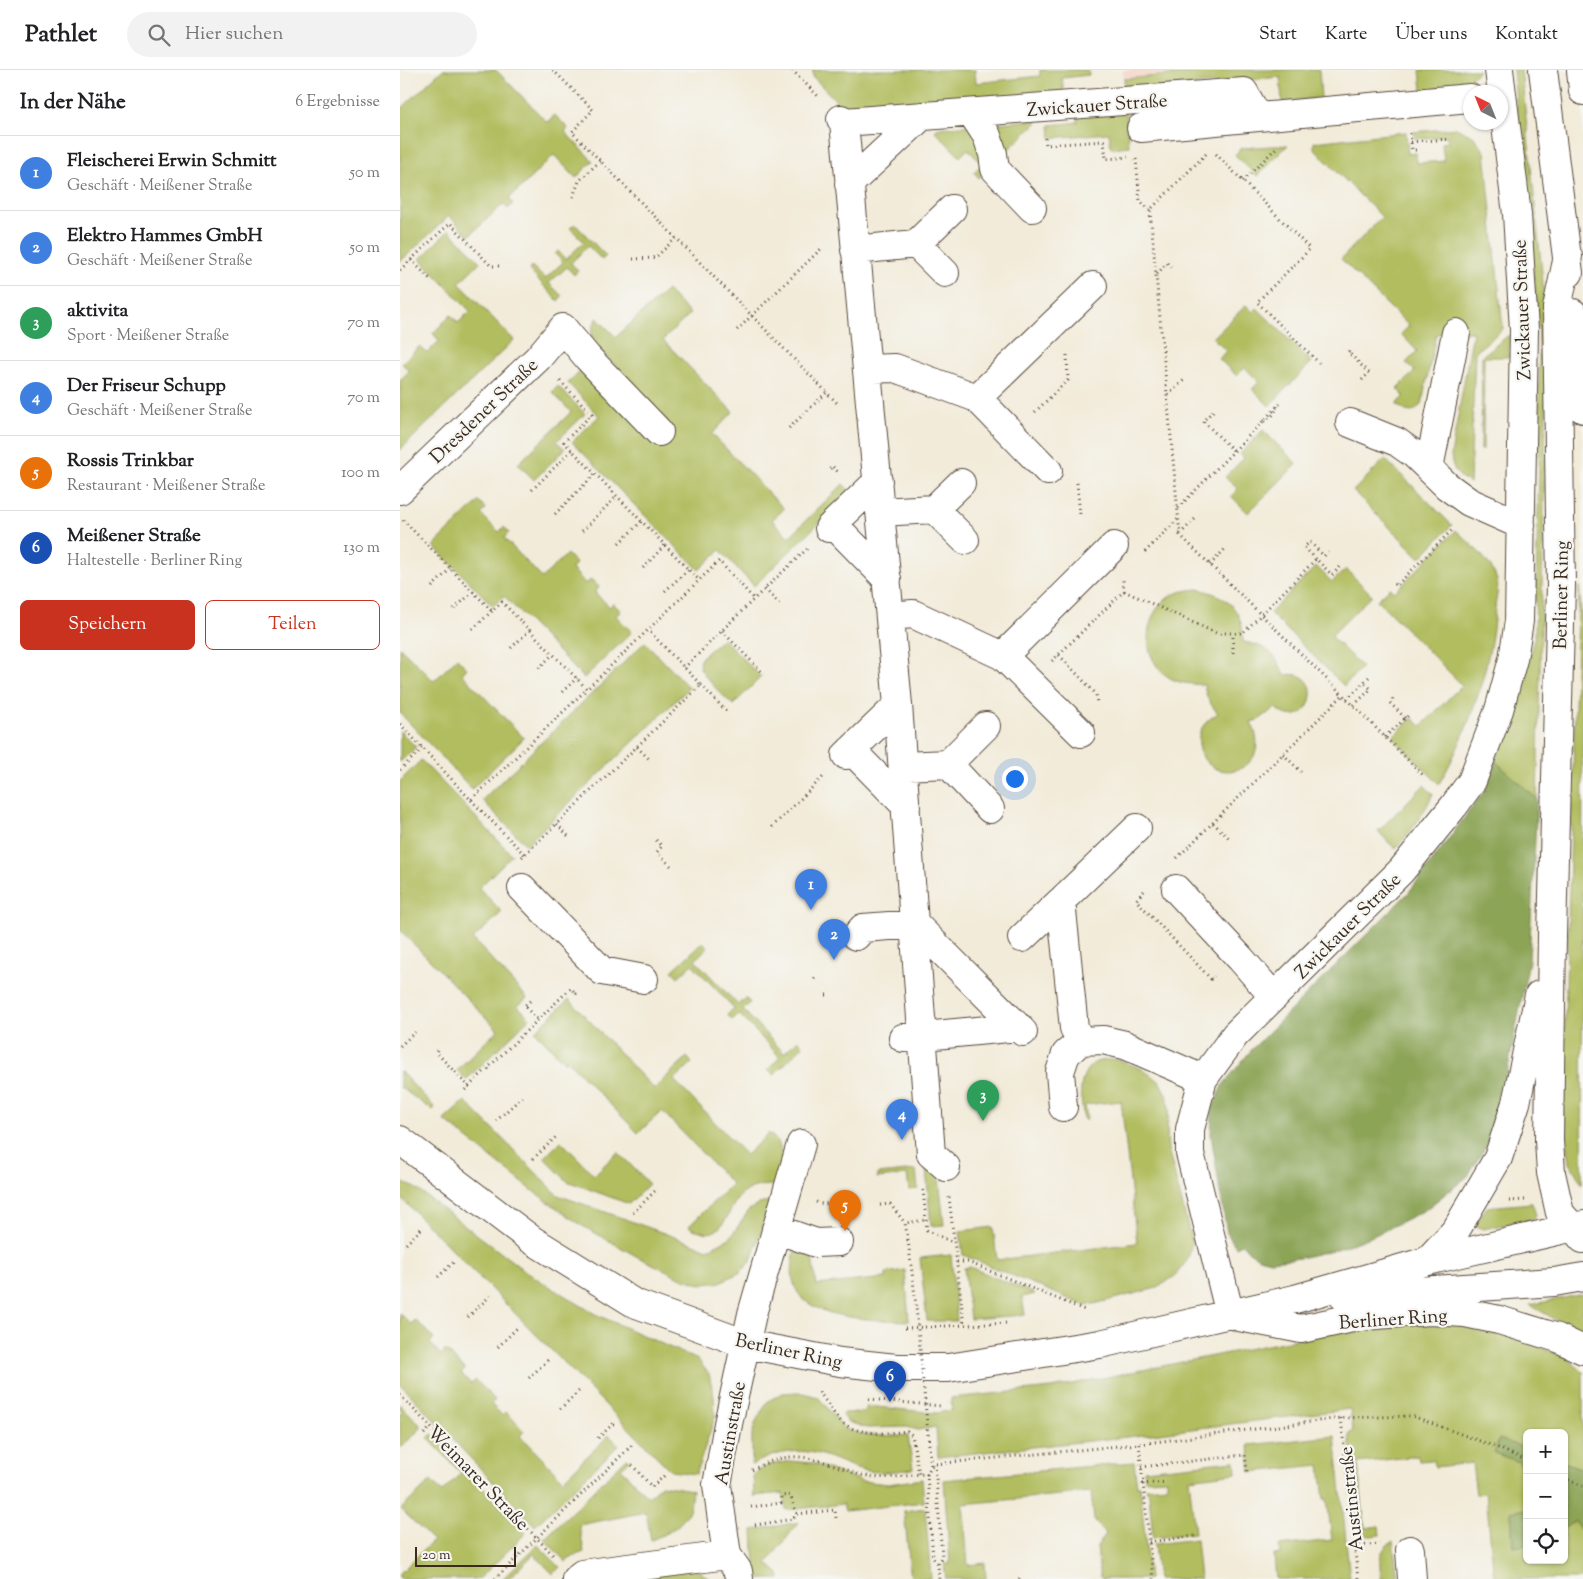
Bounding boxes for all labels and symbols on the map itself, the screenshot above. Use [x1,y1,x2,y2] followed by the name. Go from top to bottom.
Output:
[1463,85,1508,130] north arrow
[1026,88,1168,125] street label: Zwickauer Straße
[1508,239,1539,381] street label: Zwickauer Straße
[424,353,545,471] street label: Dresdener Straße
[1548,540,1577,650] street label: Berliner Ring
[1002,766,1028,792] your location
[1289,867,1408,986] street label: Zwickauer Straße
[795,869,827,910] pin: 1
[818,919,850,960] pin: 2
[967,1080,999,1121] pin: 3
[886,1099,918,1140] pin: 4
[829,1190,861,1231] pin: 5
[1338,1303,1448,1338] street label: Berliner Ring
[732,1328,845,1377] street label: Berliner Ring
[874,1361,906,1402] pin: 6
[709,1379,754,1488] street label: Austinstraße
[420,1420,535,1538] street label: Weimarer Straße
[1334,1445,1371,1552] street label: Austinstraße
[415,1544,516,1567] scale bar

